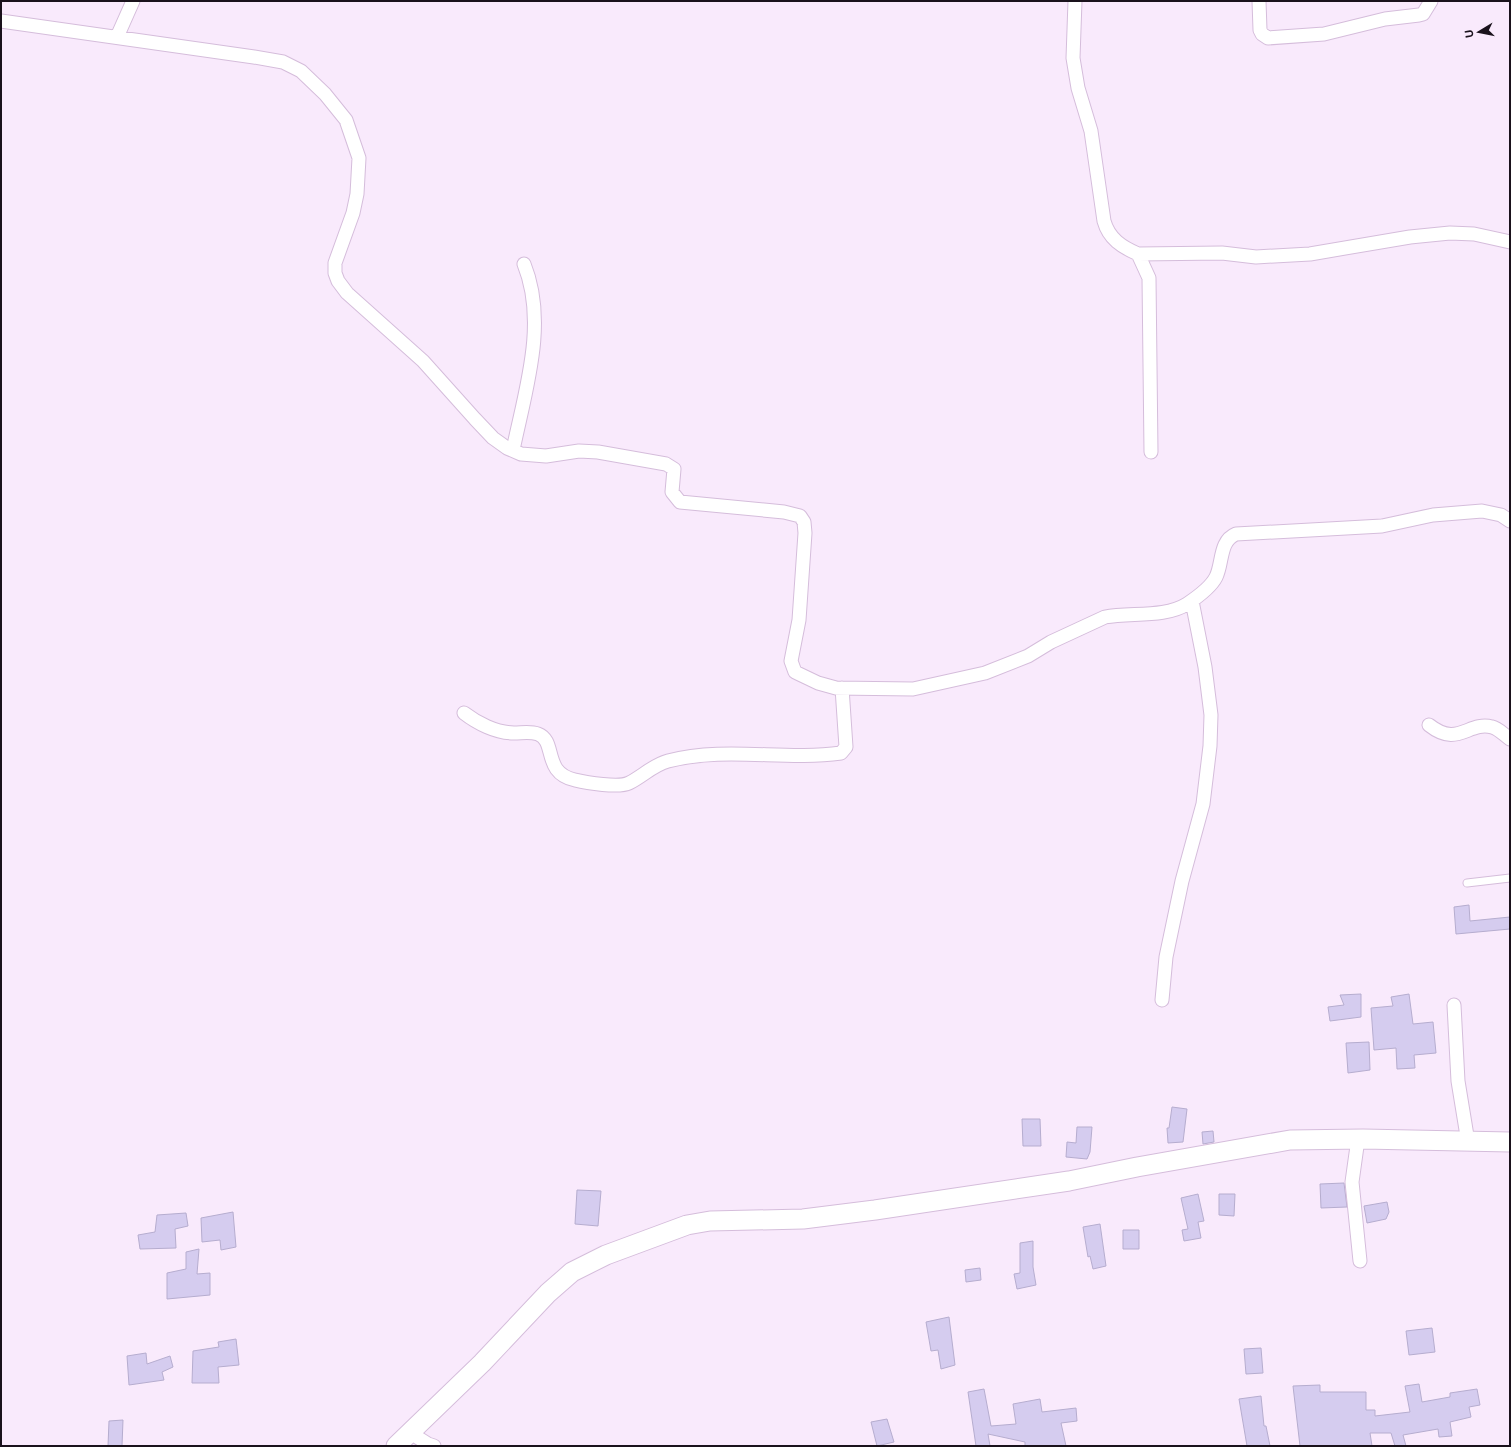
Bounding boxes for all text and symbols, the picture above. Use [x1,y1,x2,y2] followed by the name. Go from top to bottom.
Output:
[1459,12,1499,52] north arrow
[1462,29,1477,39] text: U

